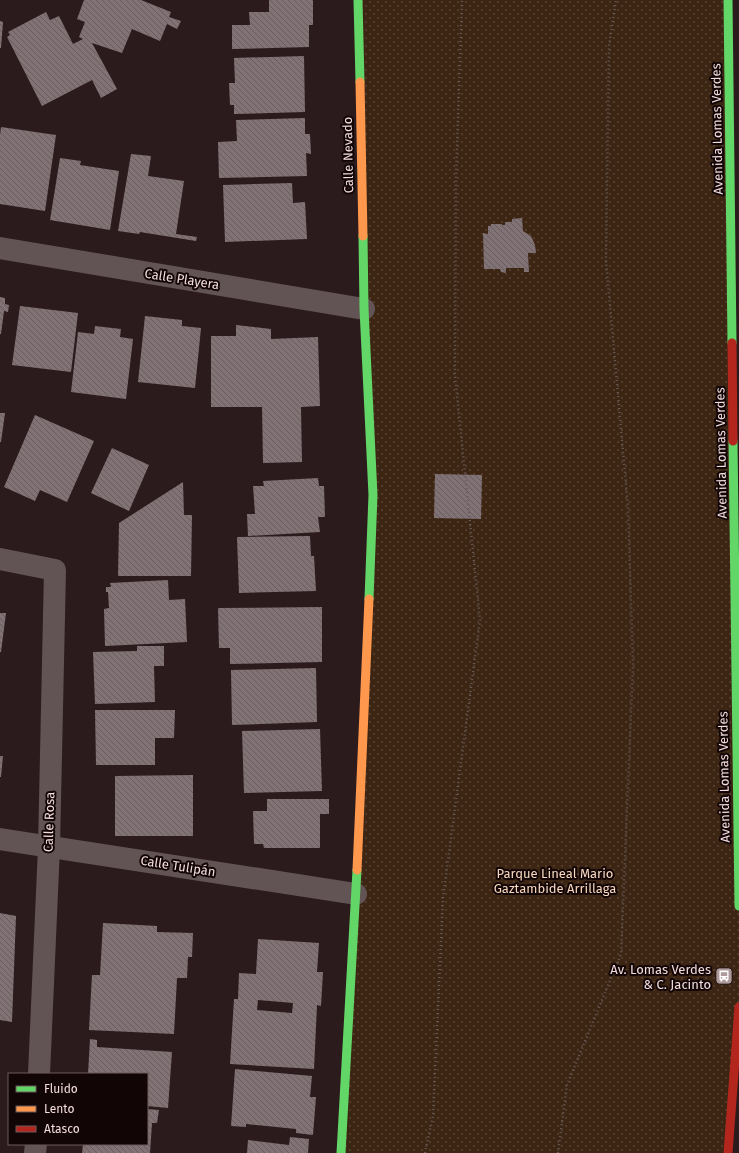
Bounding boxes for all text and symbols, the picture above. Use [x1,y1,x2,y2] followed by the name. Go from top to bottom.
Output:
[708,63,726,195] street label: Avenida Lomas Verdes
[340,117,356,193] street label: Calle Nevado
[144,266,220,292] street label: Calle Playera
[712,387,730,519] street label: Avenida Lomas Verdes
[715,711,733,843] street label: Avenida Lomas Verdes
[40,792,58,852] street label: Calle Rosa
[139,853,217,879] street label: Calle Tulipán
[494,866,616,896] park label: Parque Lineal Mario Gaztambide Arrillaga
[610,962,711,992] place label: Av. Lomas Verdes & C. Jacinto
[714,966,734,986] bus stop icon: Av. Lomas Verdes & C. Jacinto
[8,1073,148,1145] legend
[44,1082,78,1096] text: Fluido
[44,1102,74,1116] text: Lento
[44,1122,80,1136] text: Atasco

